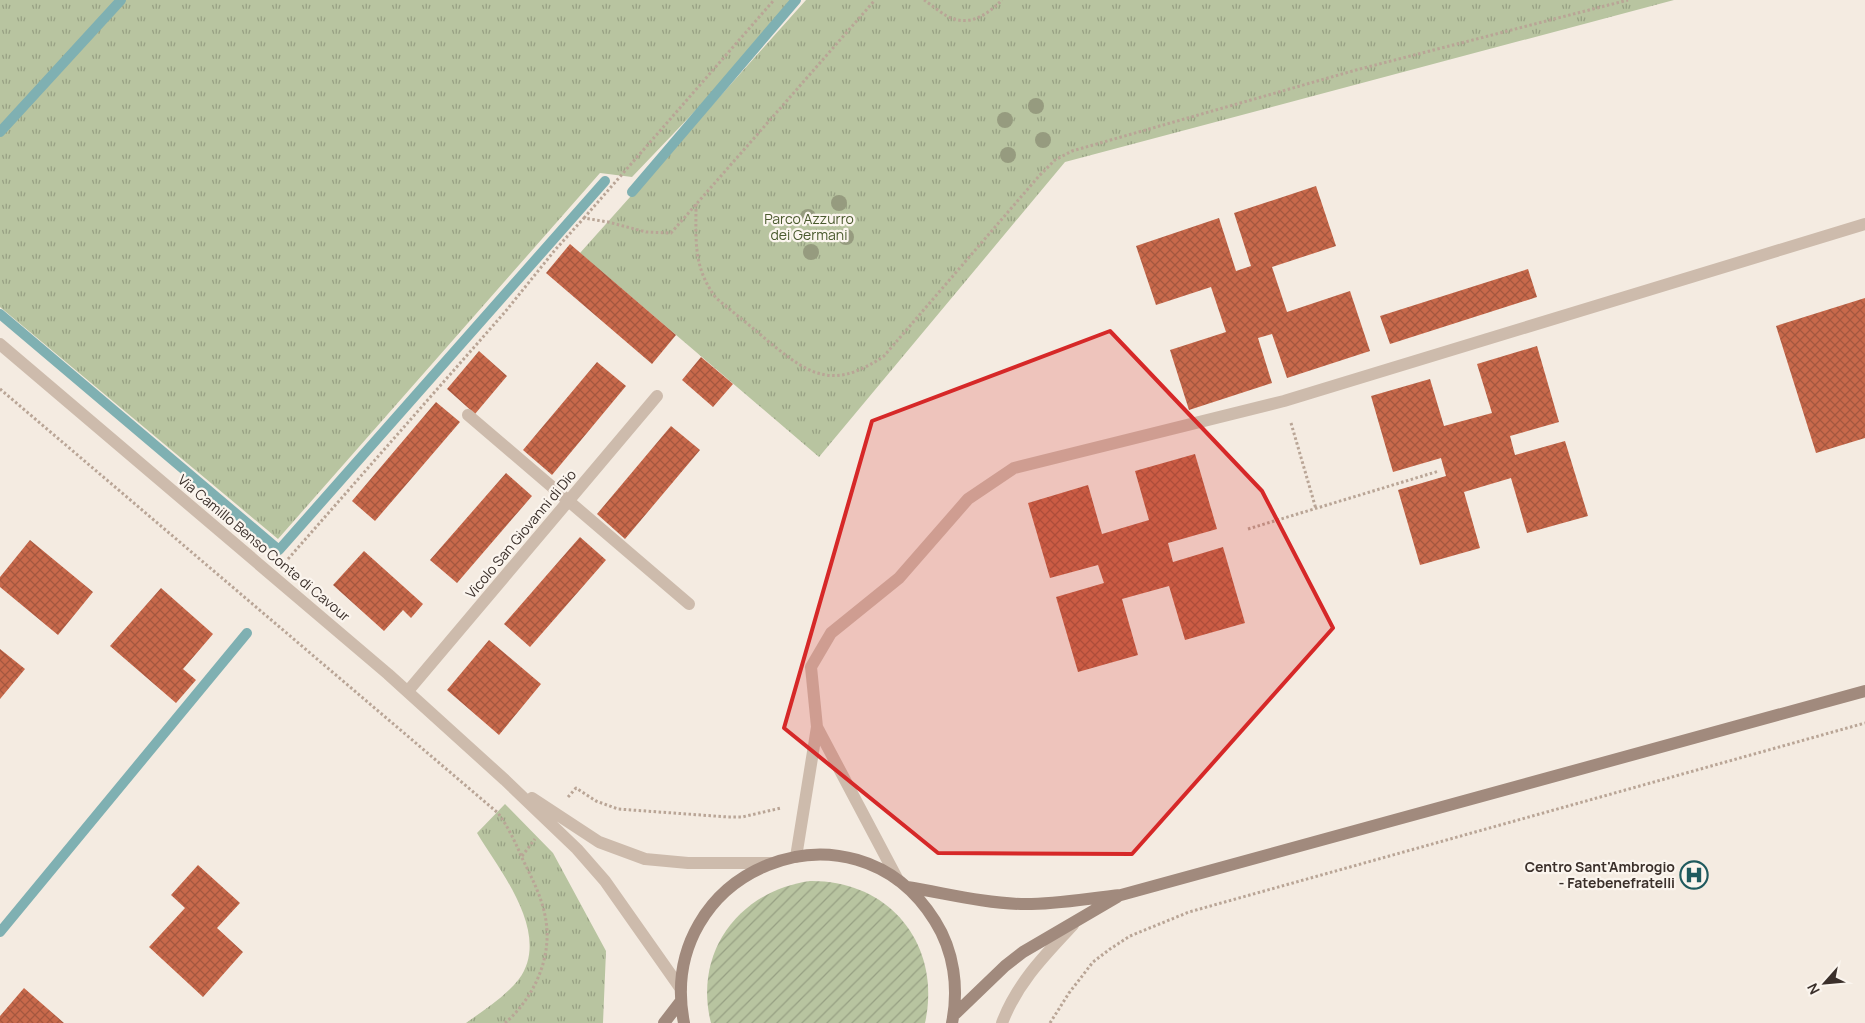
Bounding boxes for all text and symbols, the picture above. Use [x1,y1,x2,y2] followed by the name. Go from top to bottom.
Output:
[764,209,854,244] park label: Parco Azzurro dei Germani
[461,465,580,602] street label: Vicolo San Giovanni di Dio
[174,470,354,625] street label: Via Camillo Benso Conte di Cavour
[1525,857,1675,892] place label: Centro Sant'Ambrogio - Fatebenefratelli
[1679,860,1709,890] hospital icon: Centro Sant'Ambrogio - Fatebenefratelli
[1800,958,1850,1008] north arrow
[1802,980,1824,998] text: N

